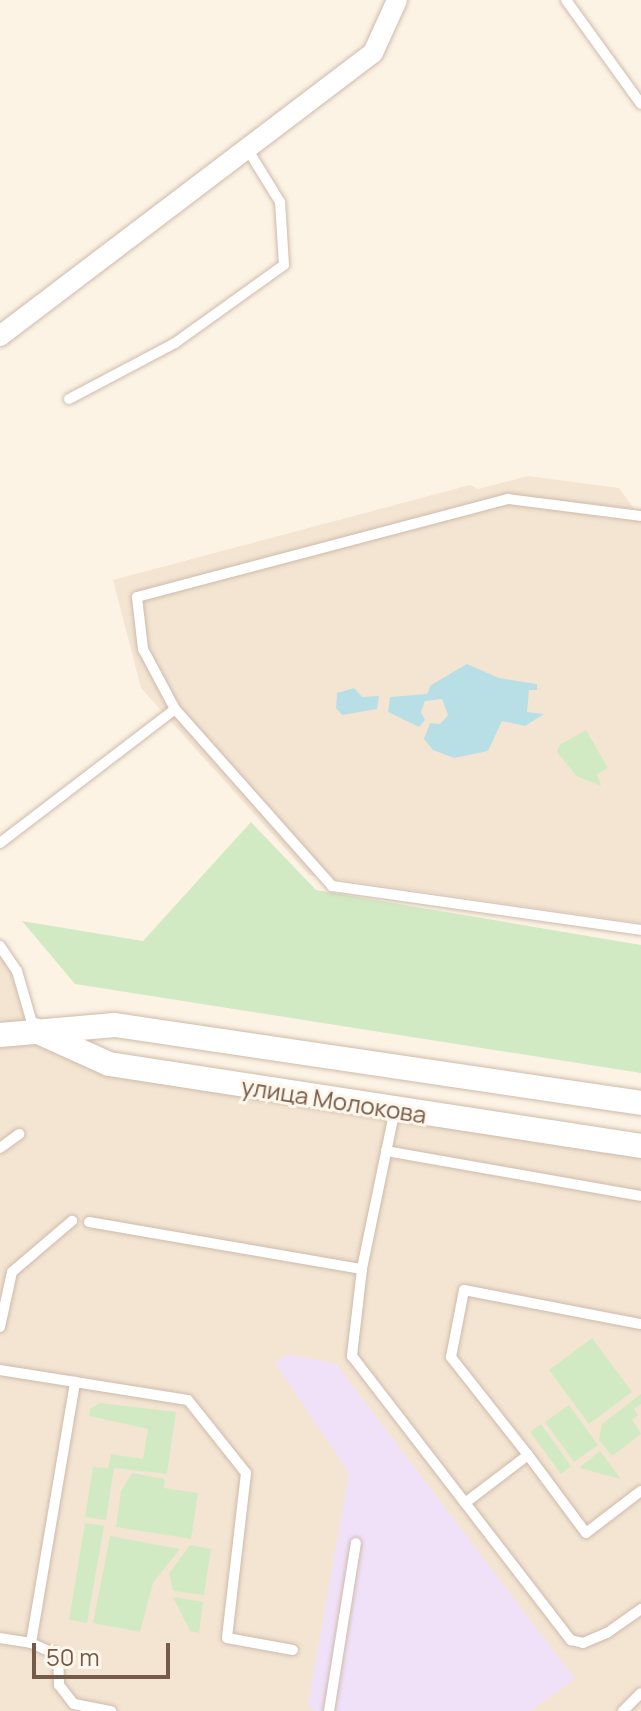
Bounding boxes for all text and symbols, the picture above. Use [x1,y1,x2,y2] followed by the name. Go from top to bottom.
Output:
[239,1071,429,1129] street label: улица Молокова
[36,1627,174,1677] scale bar
[46,1640,100,1673] text: 50 m

